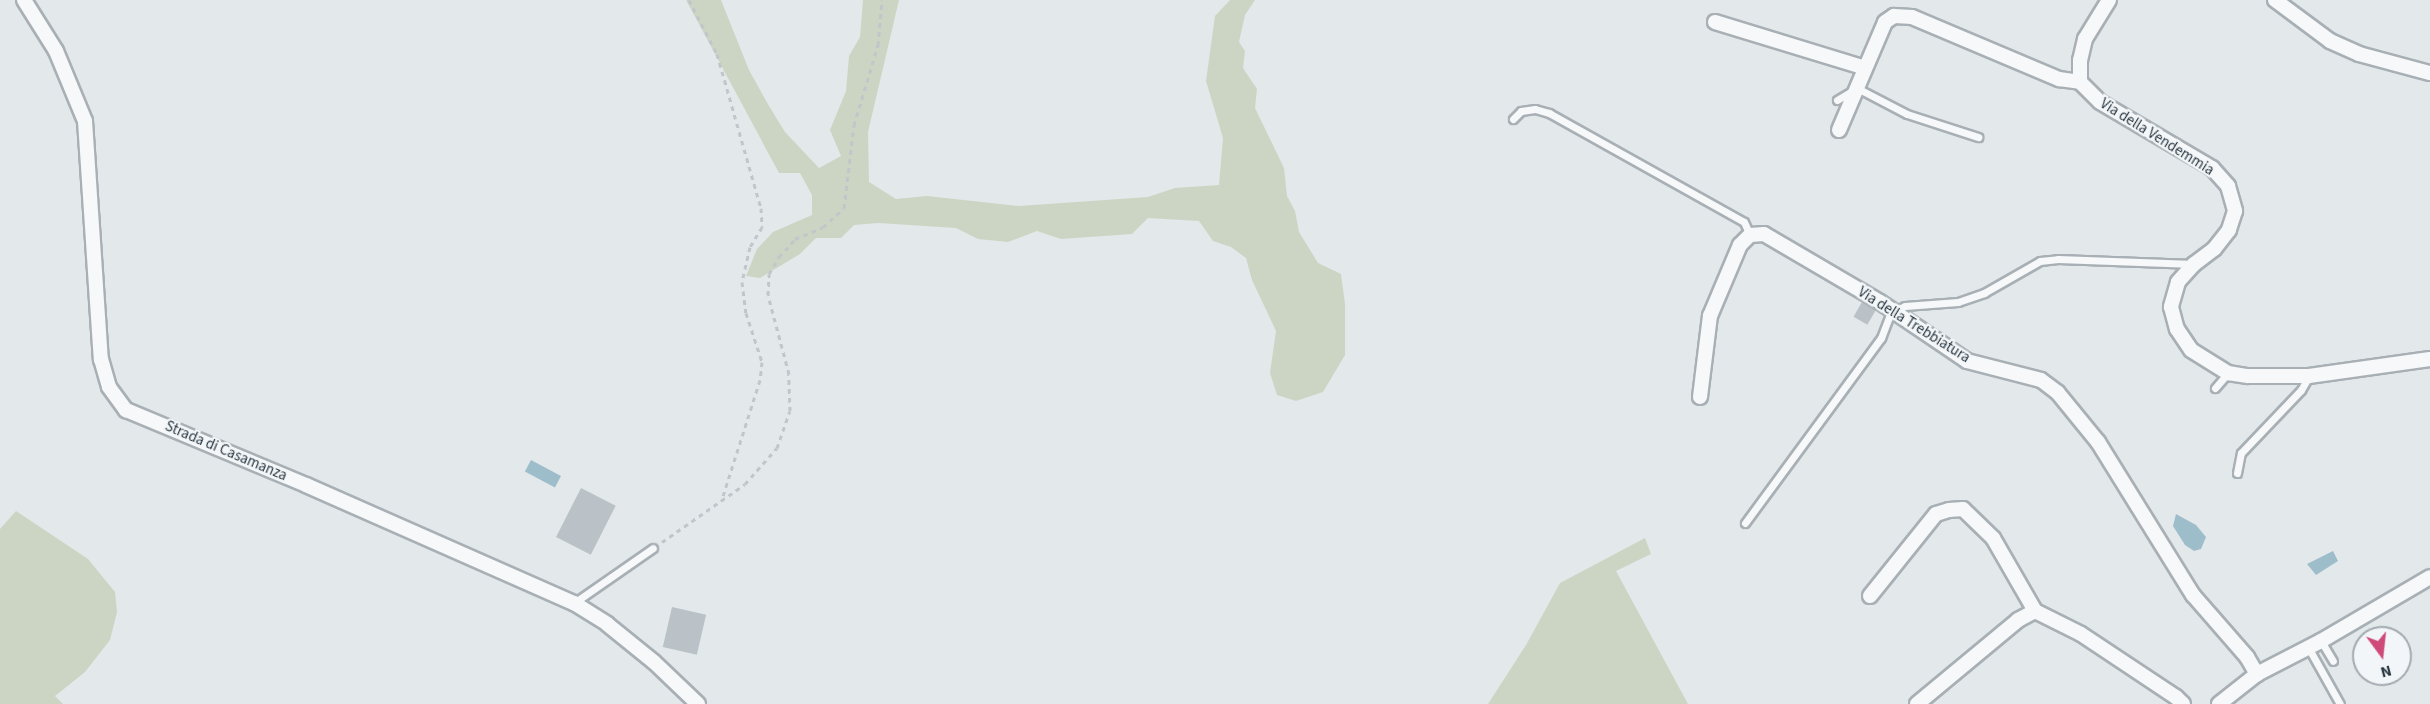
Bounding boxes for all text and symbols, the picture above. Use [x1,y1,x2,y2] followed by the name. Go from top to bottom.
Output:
[2097,95,2217,179] street label: Via della Vendemmia
[1855,283,1973,367] street label: Via della Trebbiatura
[162,417,290,485] street label: Strada di Casamanza
[2352,626,2412,686] north arrow
[2378,659,2394,683] text: N

